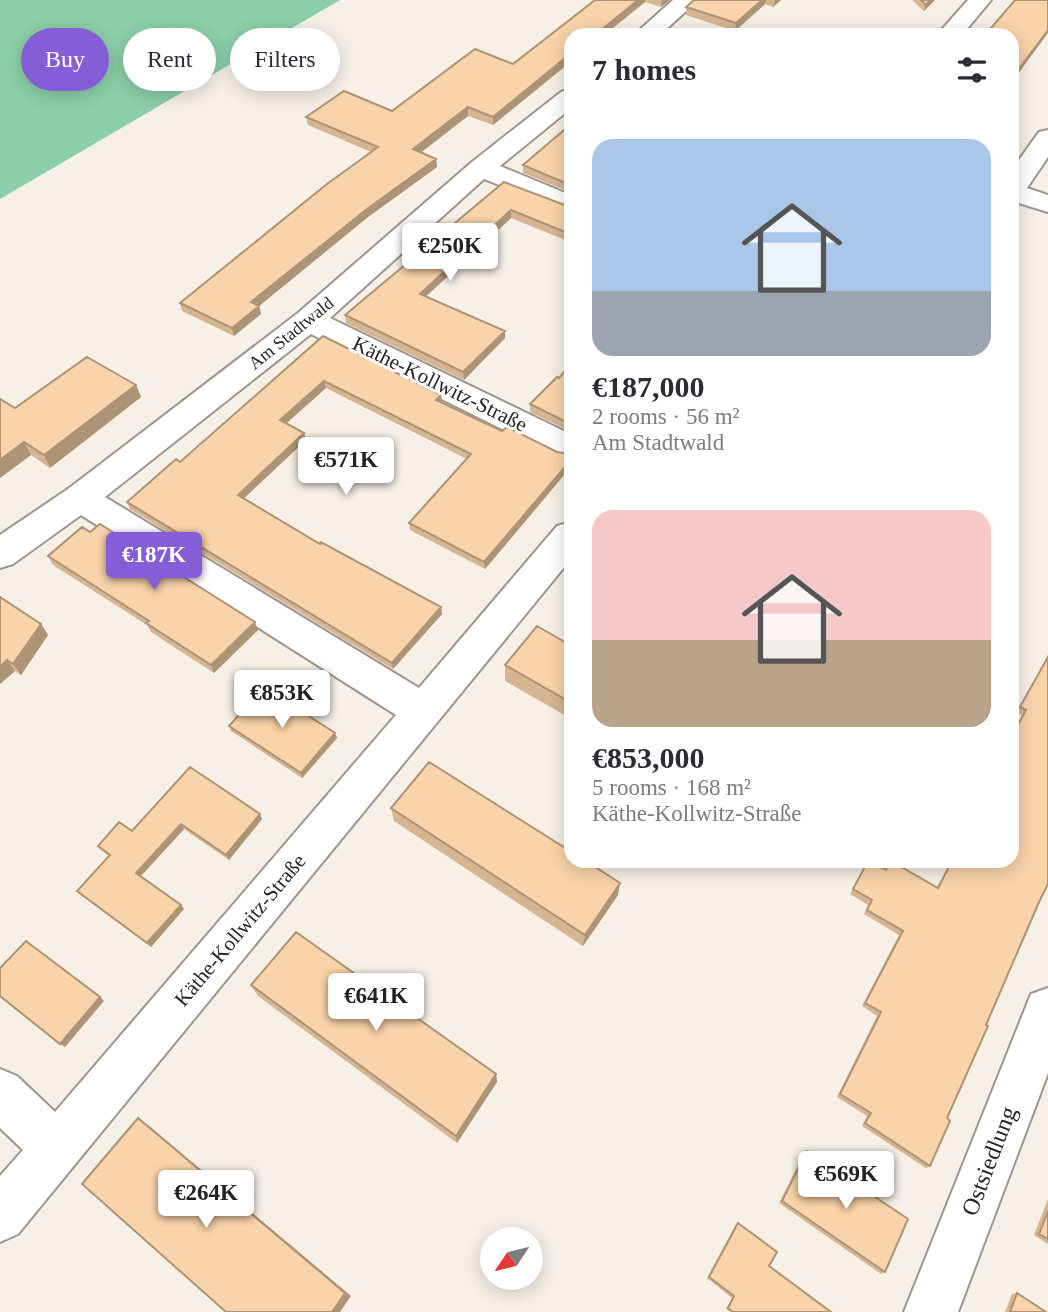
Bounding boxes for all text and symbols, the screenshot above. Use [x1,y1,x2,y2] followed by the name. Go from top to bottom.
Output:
[21,28,109,91] chip: Buy
[123,28,216,91] chip: Rent
[230,28,340,91] chip: Filters
[953,51,991,89] icon: filters
[592,53,696,86] text: 7 homes
[729,185,855,311] icon: home
[401,224,499,283] pin: €250K
[418,233,482,258] text: €250K
[244,293,338,373] street label: Am Stadtwald
[349,331,531,437] street label: Käthe-Kollwitz-Straße
[592,370,705,403] text: €187,000
[592,404,739,429] text: 2 rooms · 56 m²
[592,430,724,455] text: Am Stadtwald
[297,438,395,497] pin: €571K
[314,447,378,472] text: €571K
[105,532,203,592] pin: €187K
[122,542,186,567] text: €187K
[729,556,855,682] icon: home
[233,670,331,730] pin: €853K
[250,680,314,705] text: €853K
[592,741,705,774] text: €853,000
[592,775,751,800] text: 5 rooms · 168 m²
[592,801,801,826] text: Käthe-Kollwitz-Straße
[169,849,311,1011] street label: Käthe-Kollwitz-Straße
[327,974,425,1033] pin: €641K
[344,983,408,1008] text: €641K
[956,1103,1022,1219] street label: Ostsiedlung
[797,1152,895,1211] pin: €569K
[814,1161,878,1186] text: €569K
[157,1170,255,1230] pin: €264K
[174,1180,238,1205] text: €264K
[480,1227,542,1290] north arrow
[480,1227,543,1290] map controls

